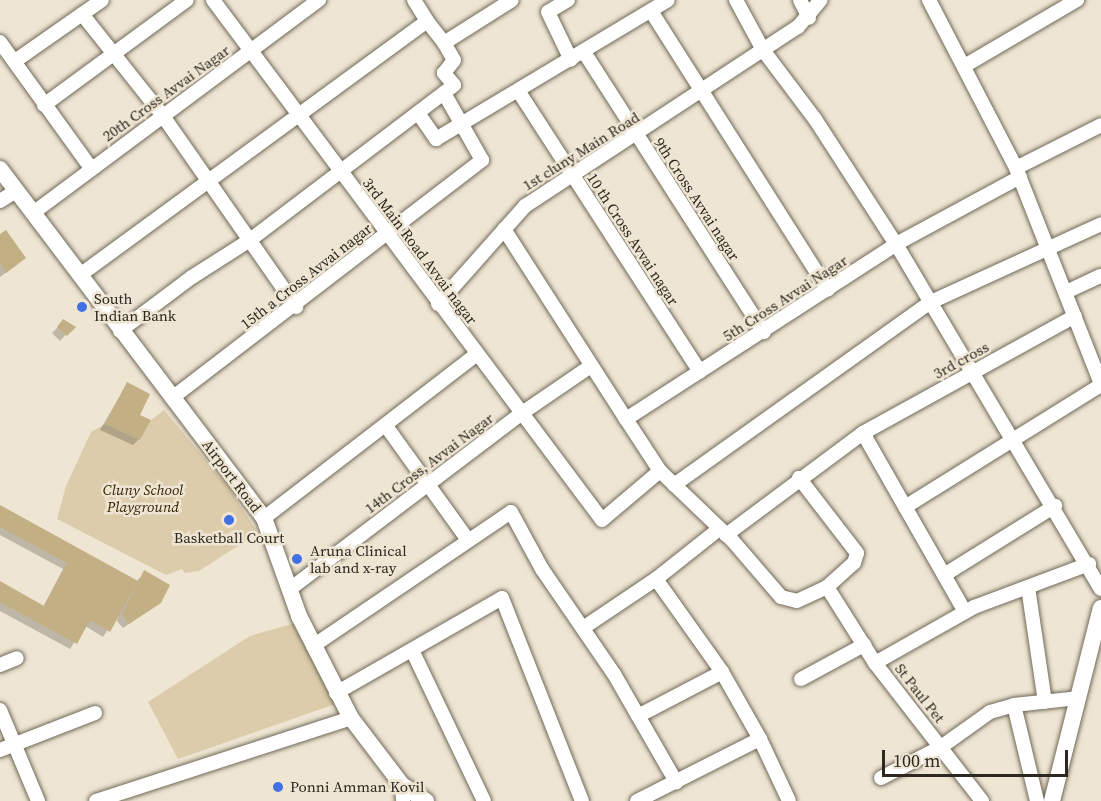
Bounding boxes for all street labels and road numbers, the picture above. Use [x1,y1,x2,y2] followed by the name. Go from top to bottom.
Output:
[99,41,233,145] street label: 20th Cross Avvai Nagar
[519,108,643,194] street label: 1st cluny Main Road
[651,134,743,264] street label: 9th Cross Avvai nagar
[584,170,682,308] street label: 10 th Cross Avvai nagar
[359,174,481,328] street label: 3rd Main Road Avvai nagar
[237,219,375,333] street label: 15th a Cross Avvai nagar
[719,251,851,345] street label: 5th Cross Avvai Nagar
[930,337,992,383] street label: 3rd cross
[361,409,497,517] street label: 14th Cross, Avvai Nagar
[199,436,265,516] street label: Airport Road
[891,660,949,726] street label: St Paul Pet

